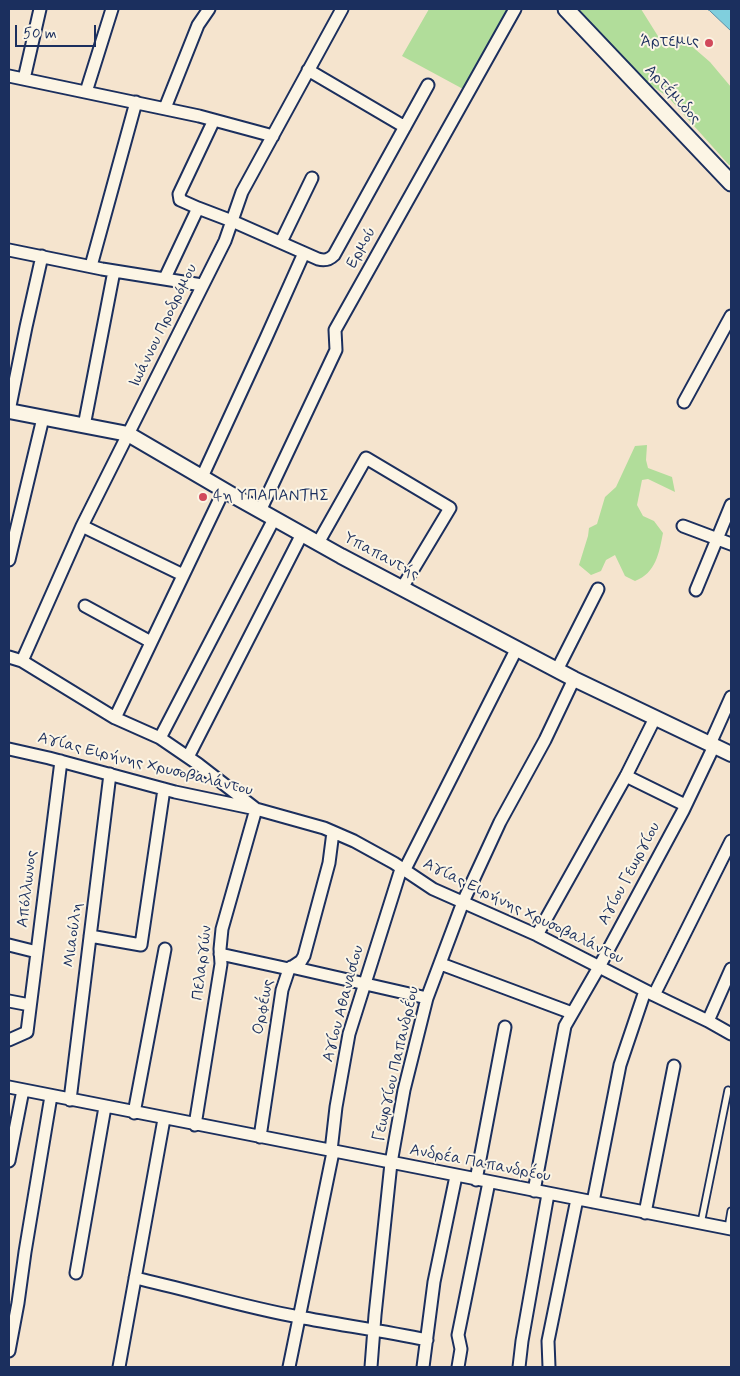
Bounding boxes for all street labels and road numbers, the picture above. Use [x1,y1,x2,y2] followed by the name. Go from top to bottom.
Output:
[640,61,704,129] street label: Αρτέμιδος
[343,224,381,272] street label: Ερμού
[126,261,202,391] street label: Ιωάννου Προδρόμου
[340,529,422,585] street label: Υπαπαντής
[35,729,255,801] street label: Αγίας Ειρήνης Χρυσοβαλάντου
[595,819,665,929] street label: Αγίου Γεωργίου
[14,849,42,929] street label: Απόλλωνος
[419,855,627,969] street label: Αγίας Ειρήνης Χρυσοβαλάντου
[61,902,87,968] street label: Μιαούλη
[189,925,217,1001] street label: Πελαργών
[319,944,369,1064] street label: Αγίου Αθανασίου
[249,978,279,1036] street label: Ορφέως
[370,985,424,1143] street label: Γεωργίου Παπανδρέου
[408,1141,552,1187] street label: Ανδρέα Παπανδρέου

